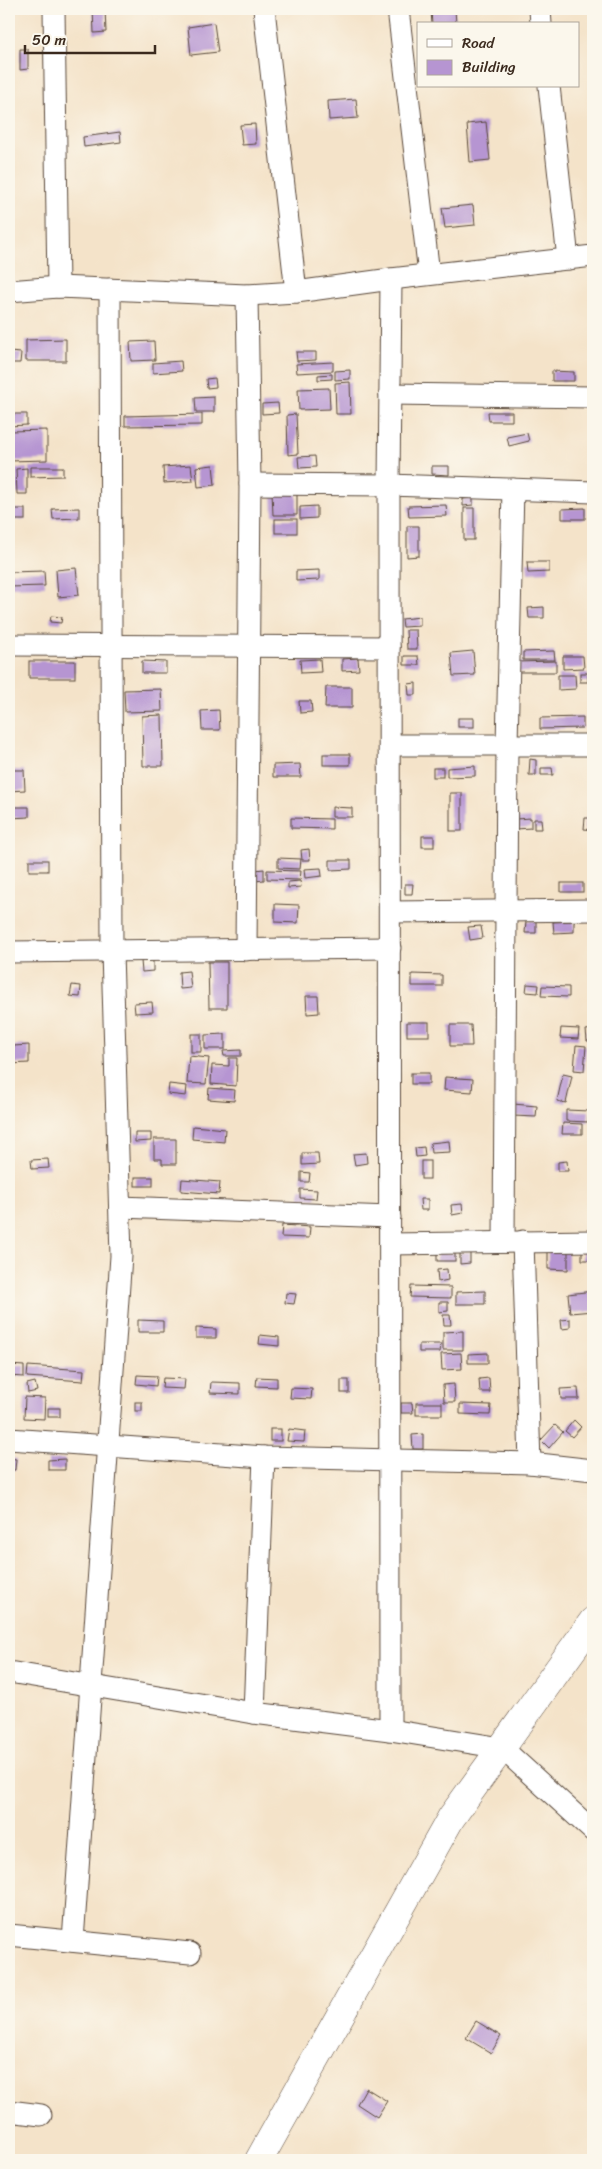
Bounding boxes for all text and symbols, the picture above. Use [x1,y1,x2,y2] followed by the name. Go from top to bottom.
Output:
[25,22,155,54] scale bar
[417,22,580,88] legend
[32,27,67,53] text: 50 m
[462,30,495,56] text: Road
[462,54,516,80] text: Building

